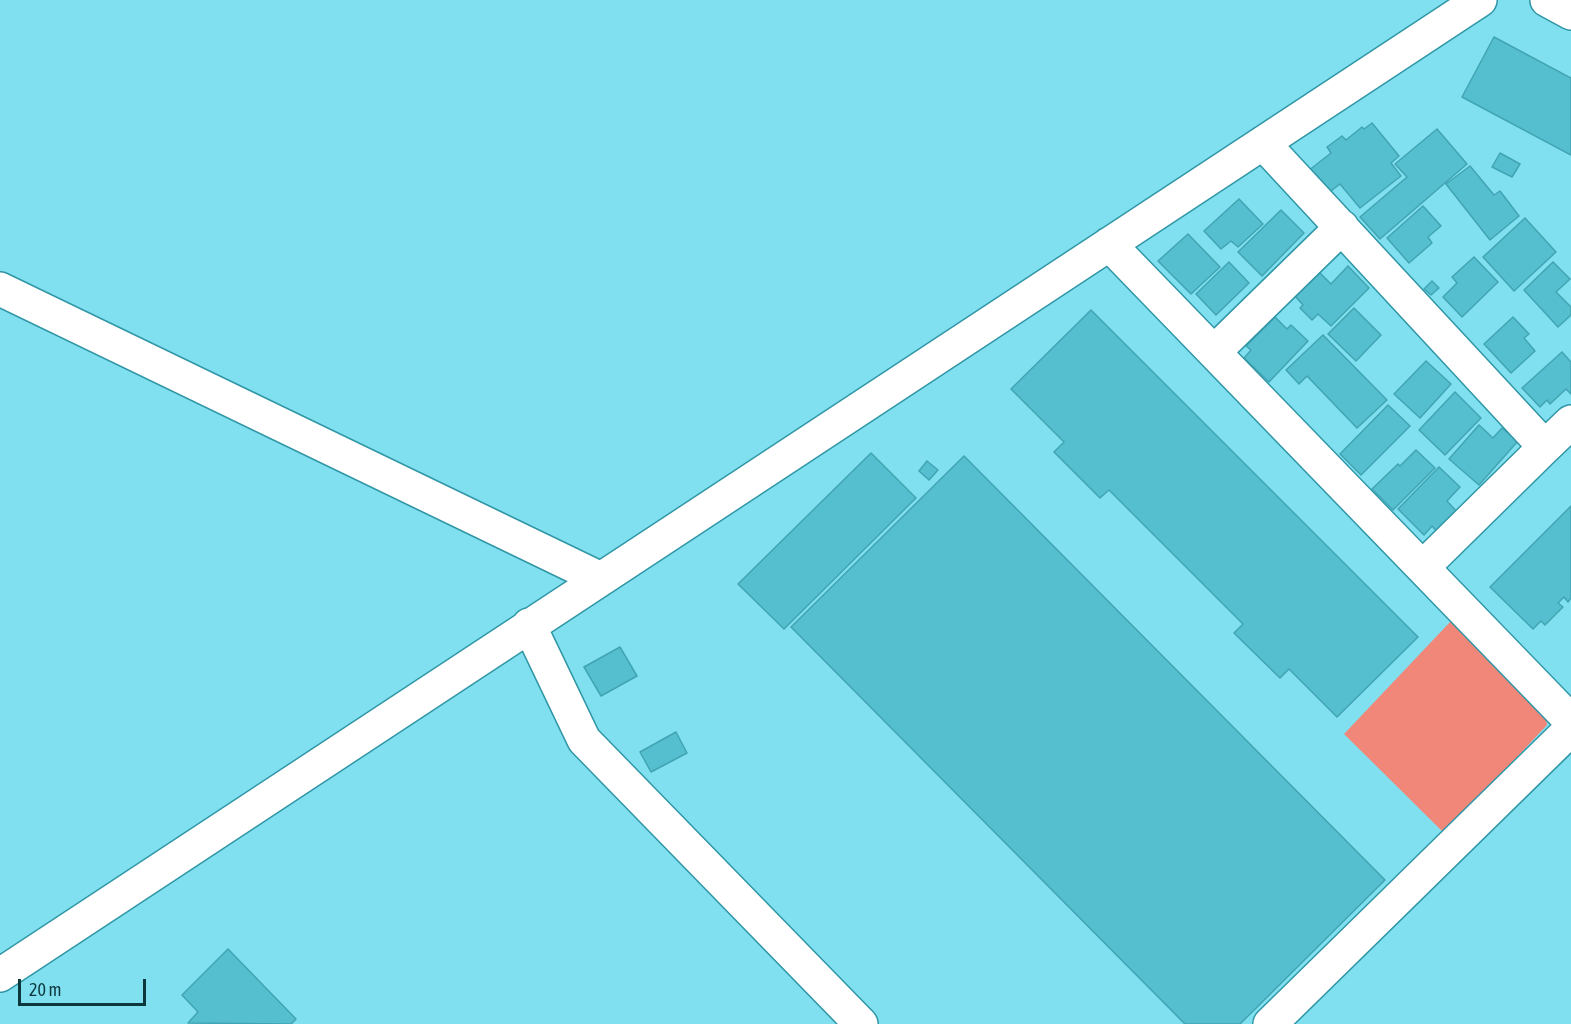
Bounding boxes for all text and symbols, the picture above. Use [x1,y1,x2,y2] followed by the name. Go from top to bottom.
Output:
[21,967,148,1005] scale bar
[29,979,61,1000] text: 20 m

